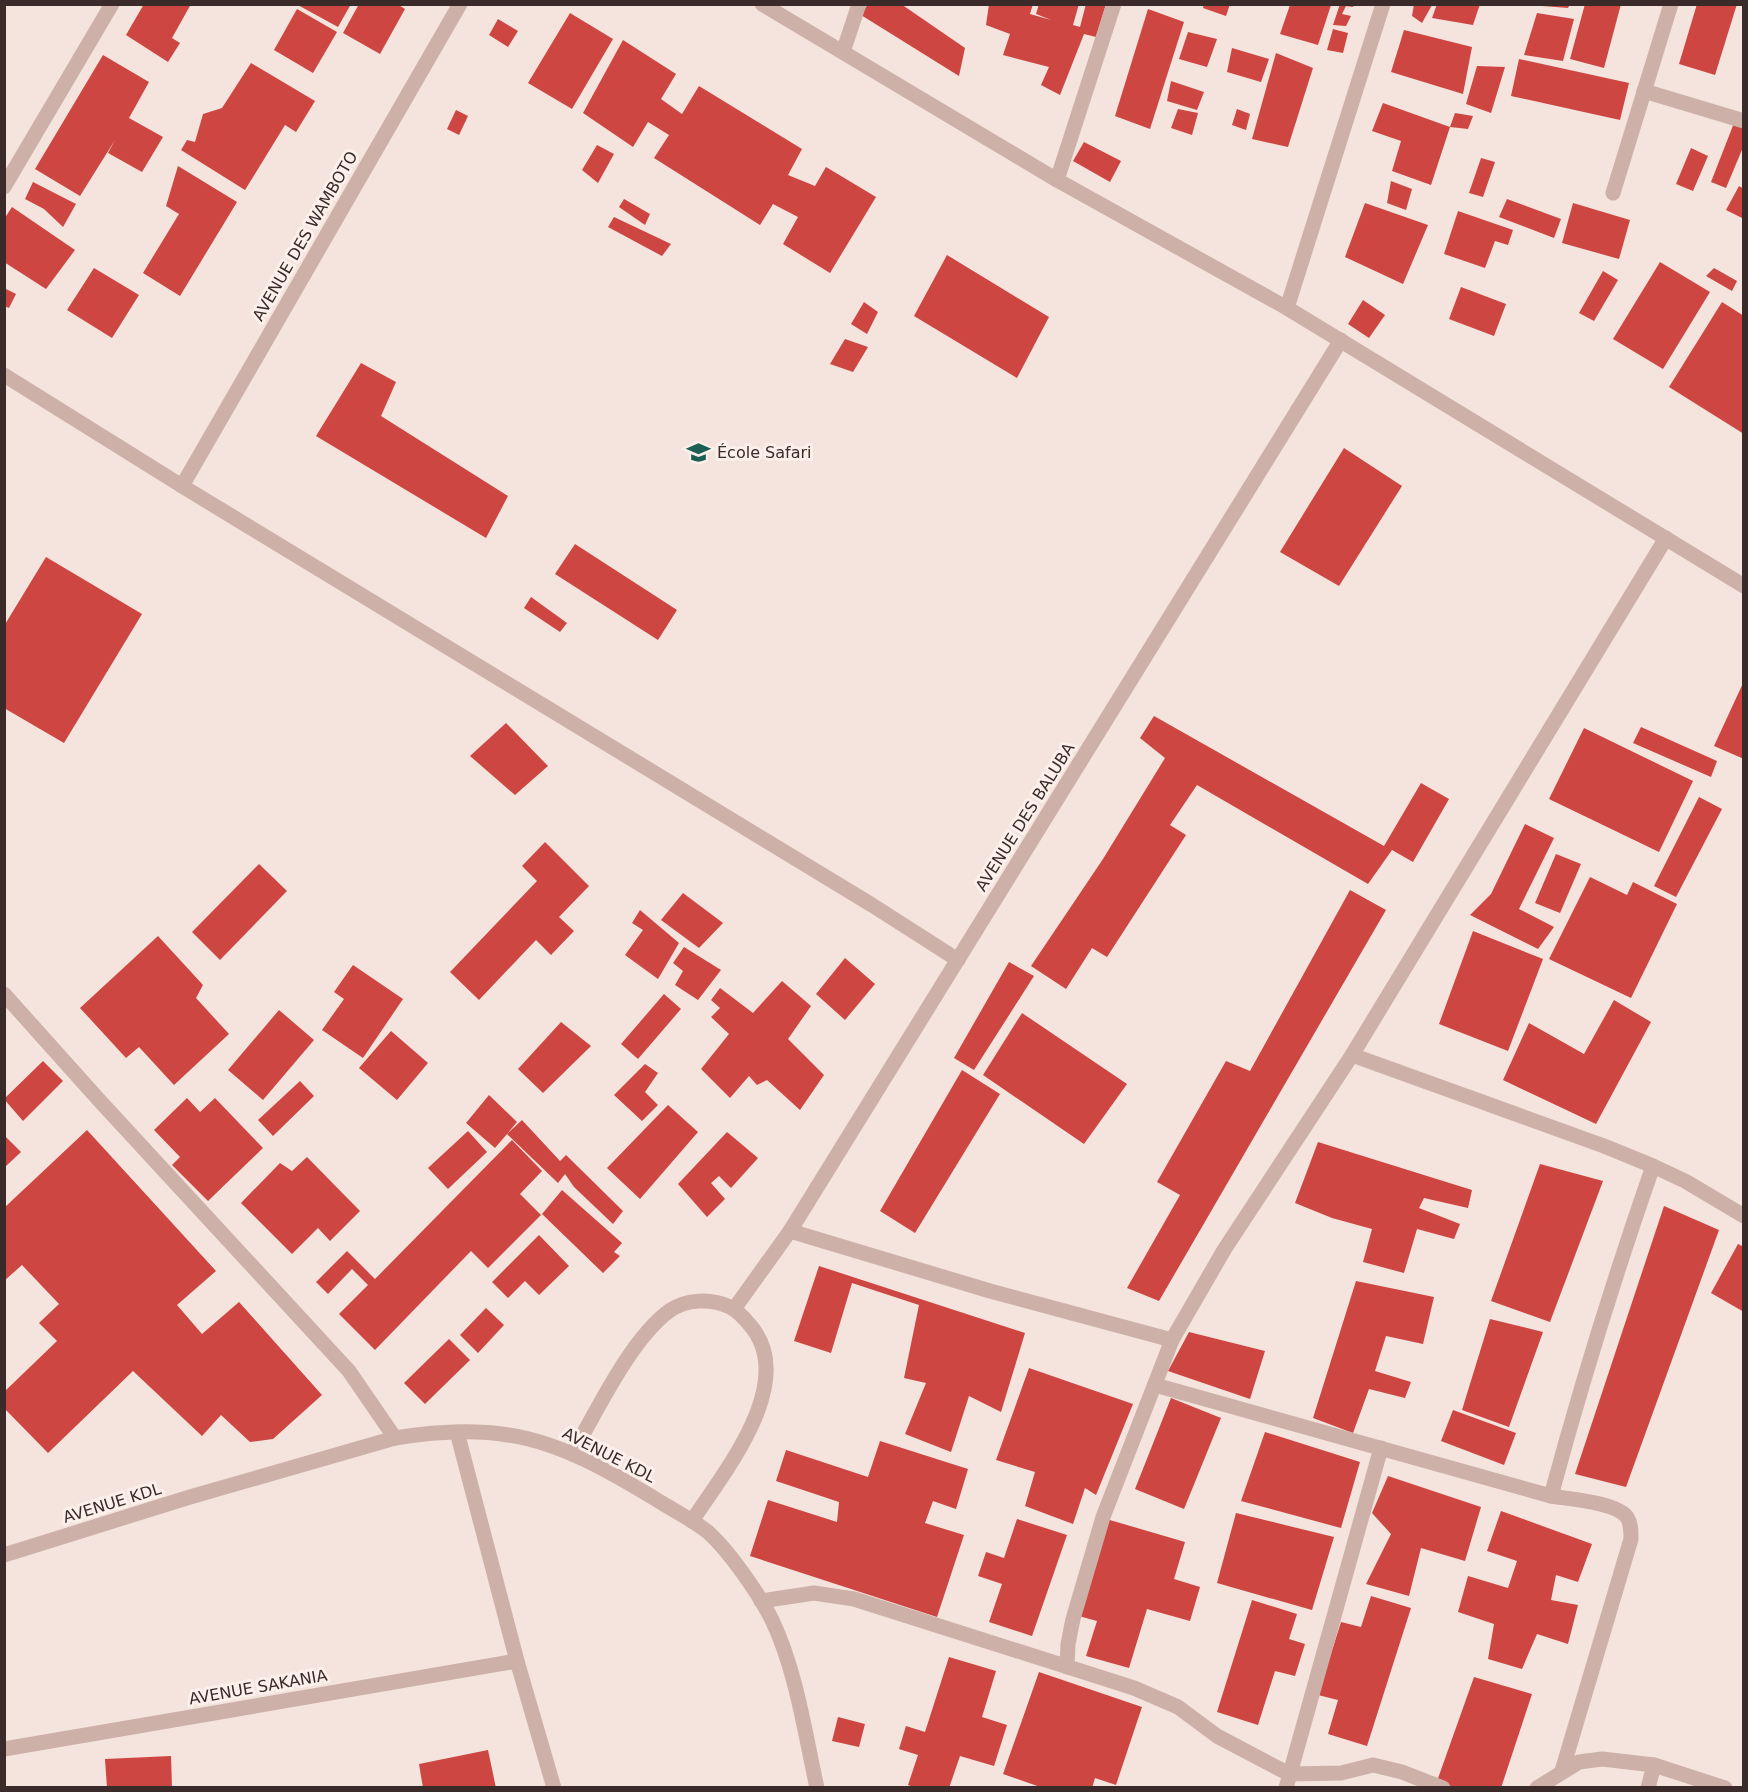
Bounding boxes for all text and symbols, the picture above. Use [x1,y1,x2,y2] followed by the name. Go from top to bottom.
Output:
[249,148,361,324] street label: AVENUE DES WAMBOTO
[686,439,712,465] school or university icon: École Safari
[717,443,812,462] place label: École Safari
[972,739,1078,895] street label: AVENUE DES BALUBA
[559,1423,659,1487] street label: AVENUE KDL
[61,1479,163,1527] street label: AVENUE KDL
[187,1665,329,1709] street label: AVENUE SAKANIA

